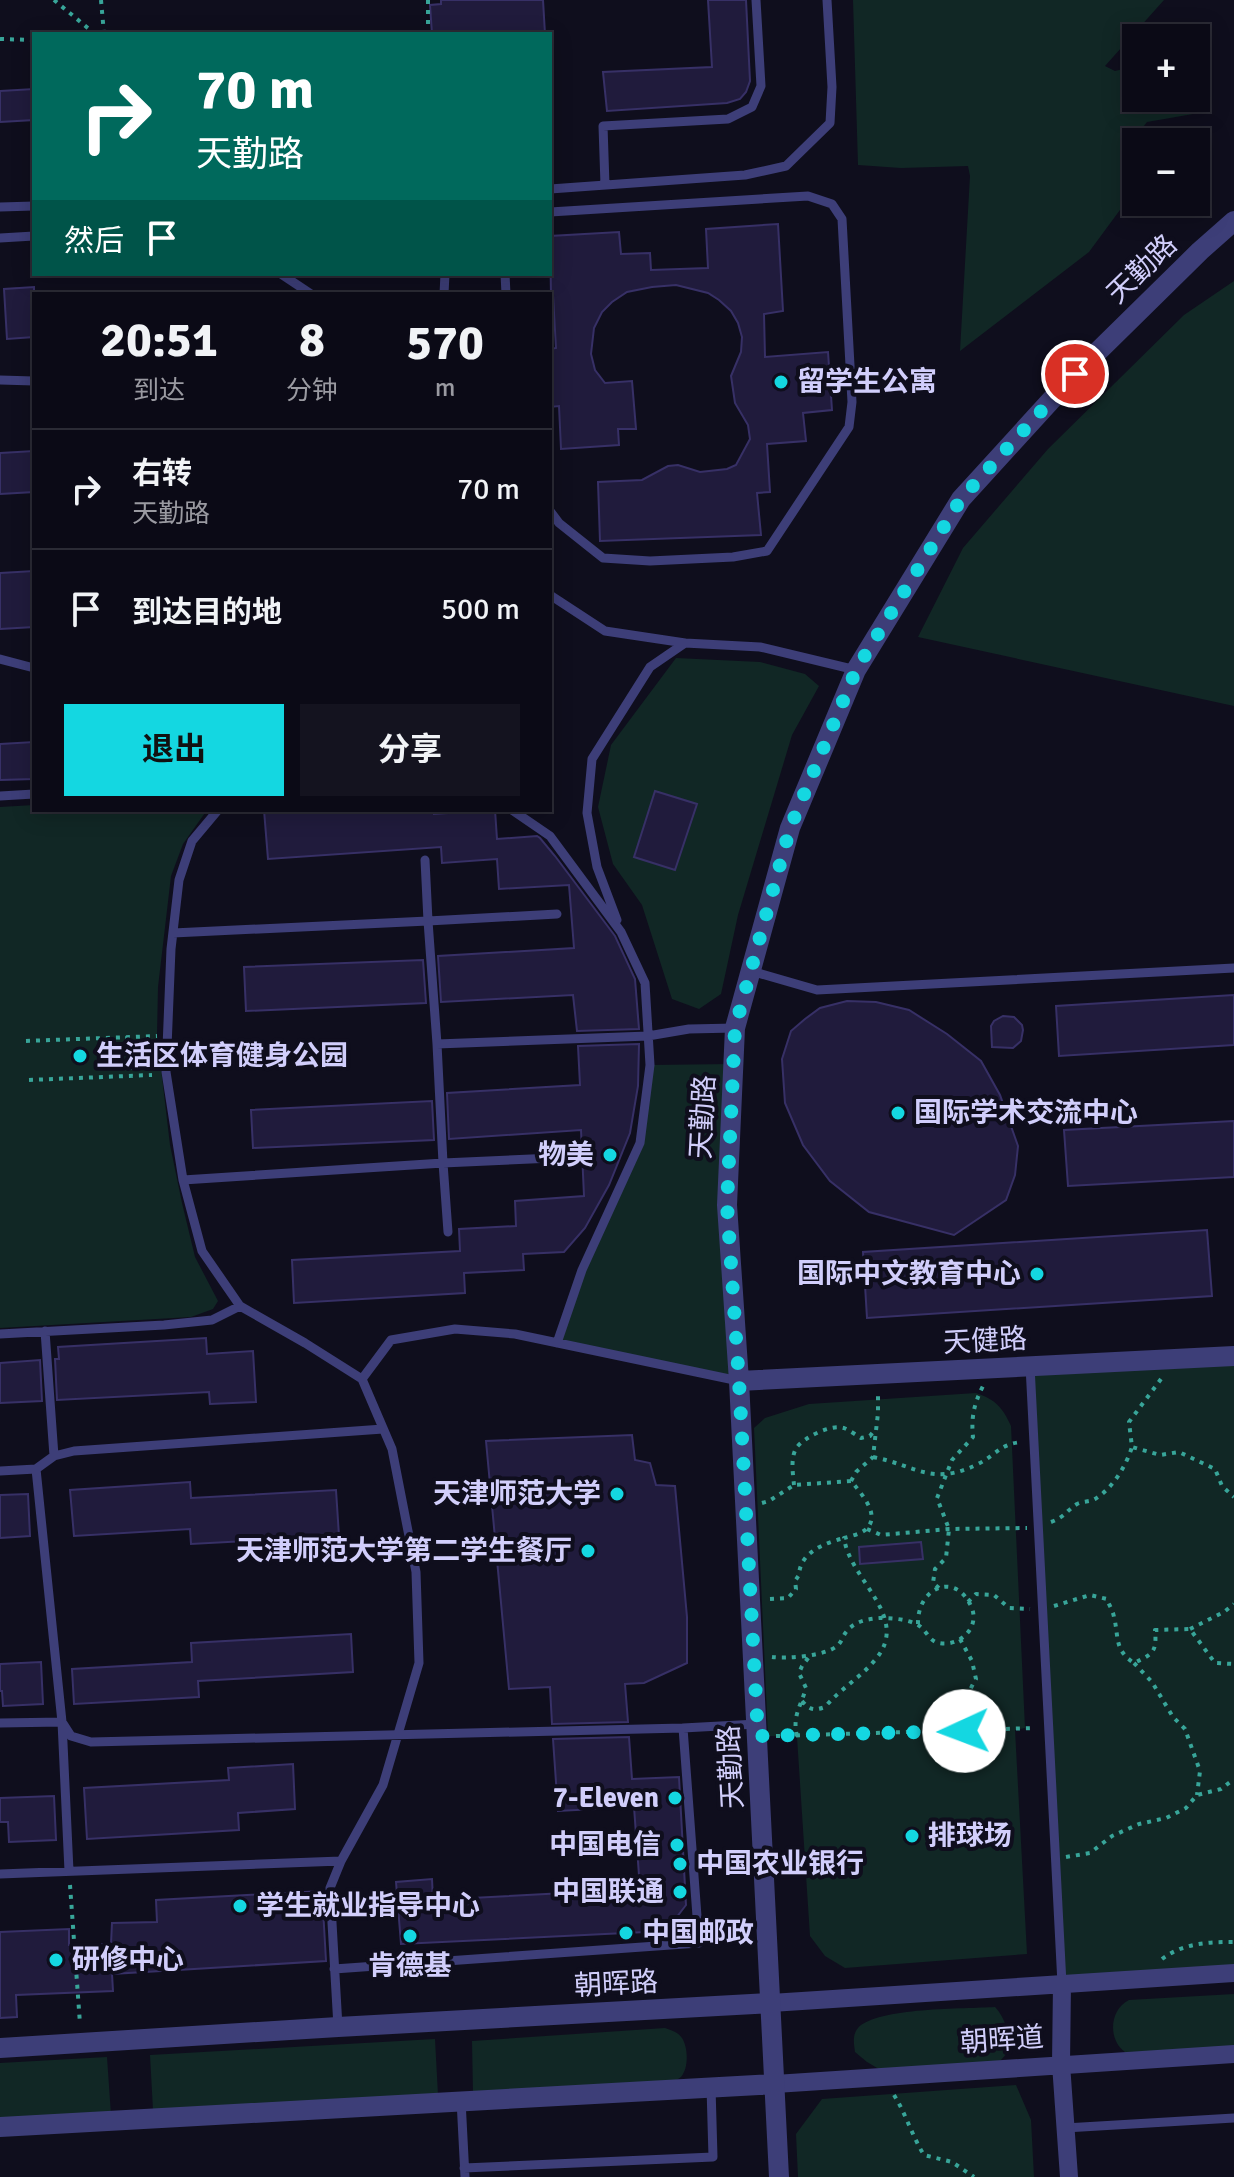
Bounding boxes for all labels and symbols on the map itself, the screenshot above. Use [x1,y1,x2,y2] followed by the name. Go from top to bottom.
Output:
[1100,228,1184,310] street label: 天勤路
[1041,340,1109,408] pin
[797,365,937,399] place label: 留学生公寓
[772,373,790,391] marker: 留学生公寓
[96,1039,348,1073] place label: 生活区体育健身公园
[71,1047,89,1065] marker: 生活区体育健身公园
[684,1074,722,1160] street label: 天勤路
[914,1096,1138,1130] place label: 国际学术交流中心
[889,1104,907,1122] marker: 国际学术交流中心
[538,1138,594,1172] place label: 物美
[601,1146,619,1164] marker: 物美
[797,1257,1021,1291] place label: 国际中文教育中心
[1028,1265,1046,1283] marker: 国际中文教育中心
[942,1322,1028,1360] street label: 天健路
[433,1477,601,1511] place label: 天津师范大学
[608,1485,626,1503] marker: 天津师范大学
[236,1534,572,1568] place label: 天津师范大学第二学生餐厅
[579,1542,597,1560] marker: 天津师范大学第二学生餐厅
[922,1689,1006,1773] position arrow
[712,1724,750,1810] street label: 天勤路
[553,1781,659,1815] place label: 7-Eleven
[666,1789,684,1807] marker: 7-Eleven
[928,1819,1012,1853] place label: 排球场
[903,1827,921,1845] marker: 排球场
[549,1828,661,1862] place label: 中国电信
[668,1836,686,1854] marker: 中国电信
[696,1847,864,1881] place label: 中国农业银行
[671,1855,689,1873] marker: 中国农业银行
[552,1875,664,1909] place label: 中国联通
[671,1883,689,1901] marker: 中国联通
[256,1889,480,1923] place label: 学生就业指导中心
[231,1897,249,1915] marker: 学生就业指导中心
[642,1916,754,1950] place label: 中国邮政
[617,1924,635,1942] marker: 中国邮政
[401,1927,419,1945] marker: 肯德基
[72,1943,184,1977] place label: 研修中心
[368,1949,452,1983] place label: 肯德基
[47,1951,65,1969] marker: 研修中心
[573,1965,659,2003] street label: 朝晖路
[959,2020,1045,2060] street label: 朝晖道

